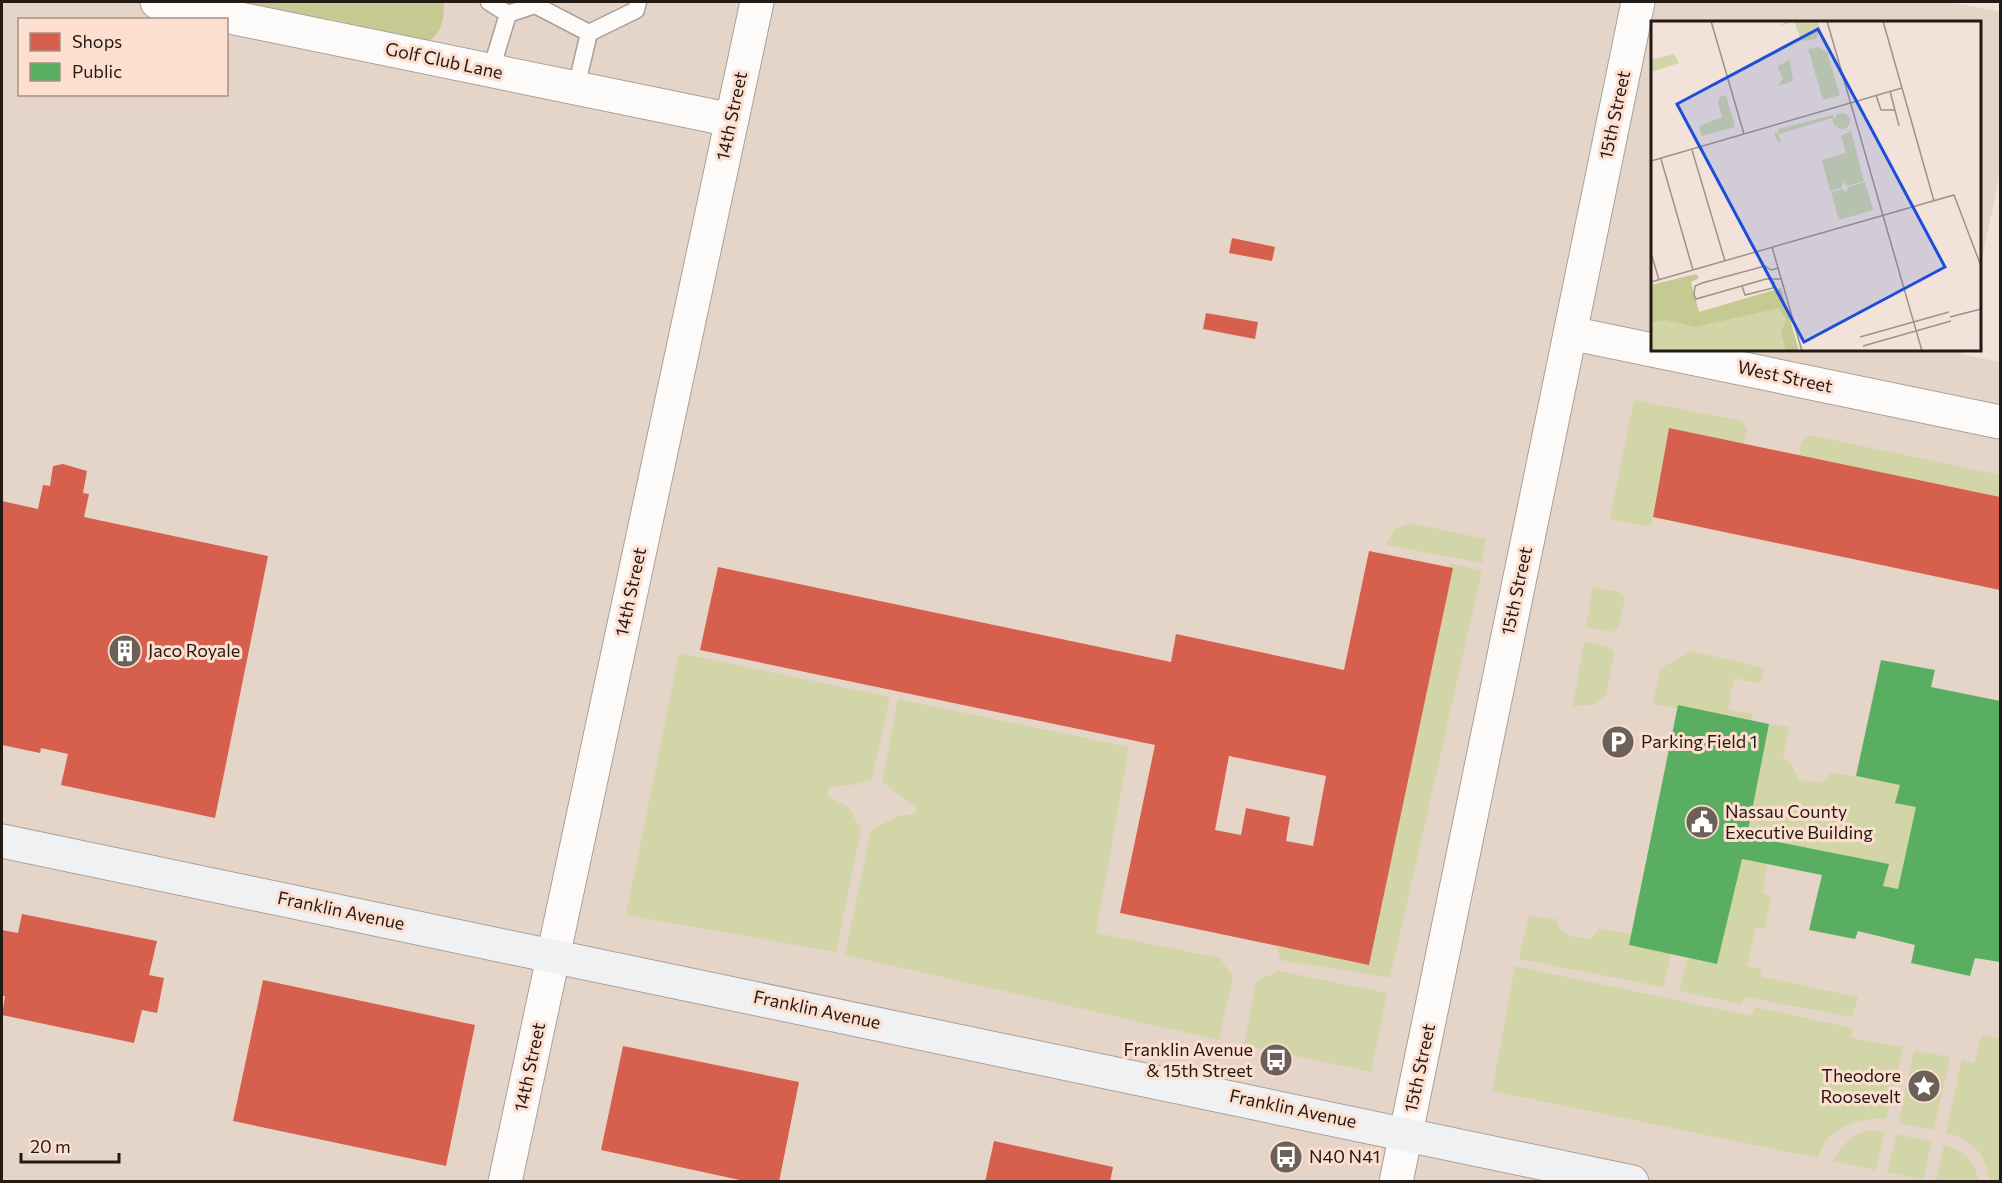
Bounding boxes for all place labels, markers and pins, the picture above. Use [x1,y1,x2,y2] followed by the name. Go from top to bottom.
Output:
[107,633,143,669] building icon: Jaco Royale
[148,639,240,661] place label: Jaco Royale
[1600,724,1636,760] parking icon: Parking Field 1
[1641,730,1757,752] place label: Parking Field 1
[1725,800,1873,843] place label: Nassau County Executive Building
[1684,804,1720,840] public building icon: Nassau County Executive Building
[1123,1038,1253,1081] place label: Franklin Avenue & 15th Street
[1258,1042,1294,1078] bus stop icon: Franklin Avenue & 15th Street
[1820,1064,1901,1107] place label: Theodore Roosevelt
[1906,1068,1942,1104] place icon: Theodore Roosevelt
[1268,1139,1304,1175] bus stop icon: N40 N41
[1309,1145,1380,1167] place label: N40 N41

